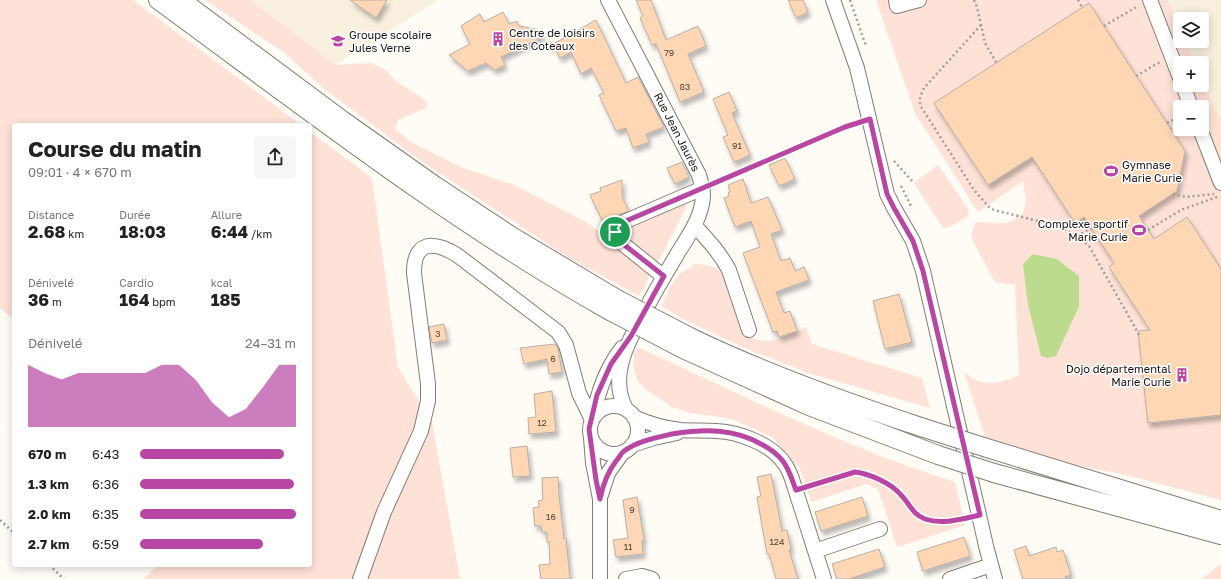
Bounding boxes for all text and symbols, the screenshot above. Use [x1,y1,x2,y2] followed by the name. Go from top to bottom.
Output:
[1173,12,1209,136] map controls
[1173,12,1209,48] button: layers
[509,26,595,52] place label: Centre de loisirs des Coteaux
[349,28,432,54] place label: Groupe scolaire Jules Verne
[490,31,506,47] building icon: Centre de loisirs des Coteaux
[330,33,346,49] school or university icon: Groupe scolaire Jules Verne
[664,47,674,58] house number: 79
[1173,56,1209,92] button: +
[680,81,690,92] house number: 83
[652,90,703,173] street label: Rue Jean Jaurès
[1173,100,1209,136] button: −
[28,135,202,162] text: Course du matin
[254,136,296,178] button: share
[732,140,743,151] house number: 91
[1122,158,1182,184] place label: Gymnase Marie Curie
[1103,163,1119,179] sports icon: Gymnase Marie Curie
[28,164,132,180] text: 09:01 · 4 × 670 m
[28,208,74,221] text: Distance
[119,208,151,221] text: Durée
[211,208,242,221] text: Allure
[598,215,632,249] pin
[1038,217,1128,243] place label: Complexe sportif Marie Curie
[28,221,66,242] text: 2.68
[119,221,166,242] text: 18:03
[211,221,248,242] text: 6:44
[604,221,626,243] icon: arrive
[1131,222,1147,238] sports icon: Complexe sportif Marie Curie
[66,227,84,240] text: km
[248,227,272,240] text: /km
[28,276,74,289] text: Dénivelé
[119,276,154,289] text: Cardio
[211,276,232,289] text: kcal
[28,289,49,310] text: 36
[119,289,150,310] text: 164
[211,289,241,310] text: 185
[49,295,62,308] text: m
[150,295,176,308] text: bpm
[435,328,441,339] house number: 3
[28,335,82,351] text: Dénivelé
[245,335,296,351] text: 24–31 m
[550,353,556,364] house number: 6
[1066,362,1171,388] place label: Dojo départemental Marie Curie
[1174,367,1190,383] building icon: Dojo départemental Marie Curie
[537,417,547,428] house number: 12
[28,446,66,462] text: 670 m
[92,446,119,462] text: 6:43
[28,476,69,492] text: 1.3 km
[92,476,119,492] text: 6:36
[629,504,635,515] house number: 9
[28,506,71,522] text: 2.0 km
[92,506,119,522] text: 6:35
[546,511,556,522] house number: 16
[28,536,69,552] text: 2.7 km
[92,536,119,552] text: 6:59
[769,536,785,547] house number: 124
[624,541,633,552] house number: 11

